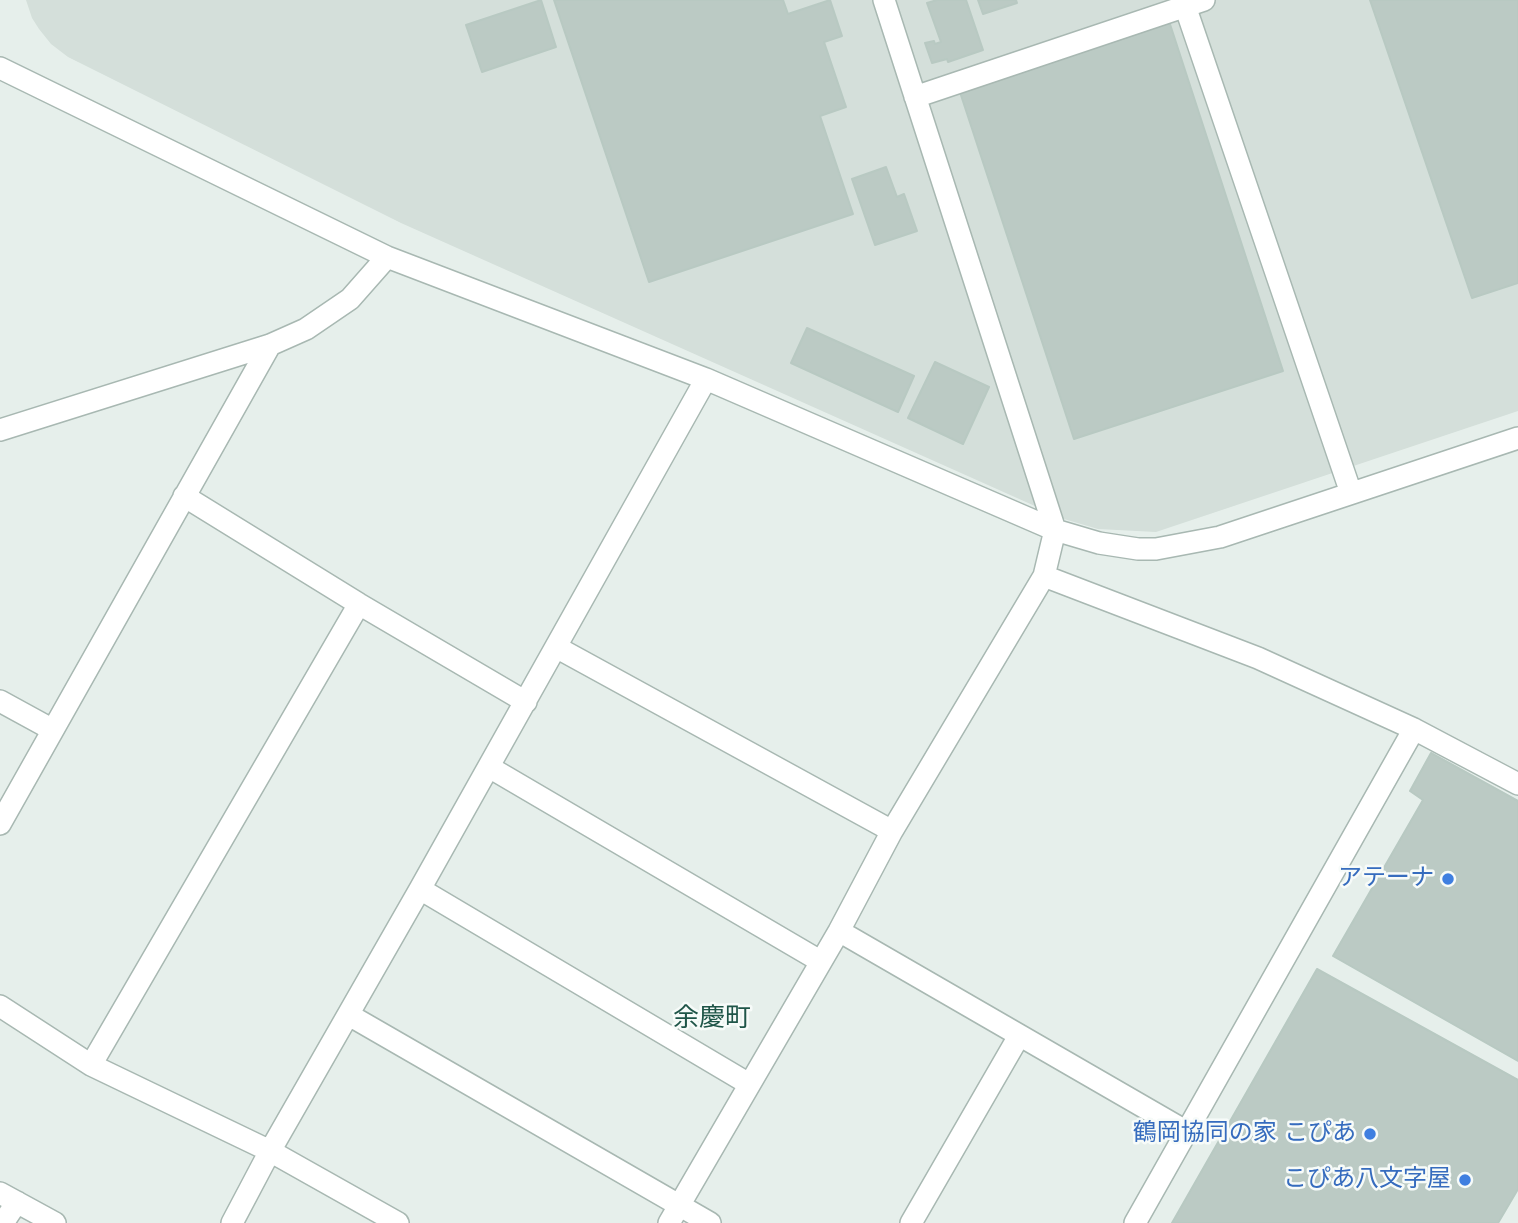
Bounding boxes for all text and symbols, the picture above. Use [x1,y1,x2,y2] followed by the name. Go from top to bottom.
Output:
[1338,865,1434,893] place label: アテーナ
[1440,871,1456,887] marker: アテーナ
[673,1004,751,1036] district label: 余慶町
[1133,1120,1356,1148] place label: 鶴岡協同の家 こぴあ
[1362,1126,1378,1142] marker: 鶴岡協同の家 こぴあ
[1283,1166,1451,1194] place label: こぴあ八文字屋
[1457,1172,1473,1188] marker: こぴあ八文字屋

